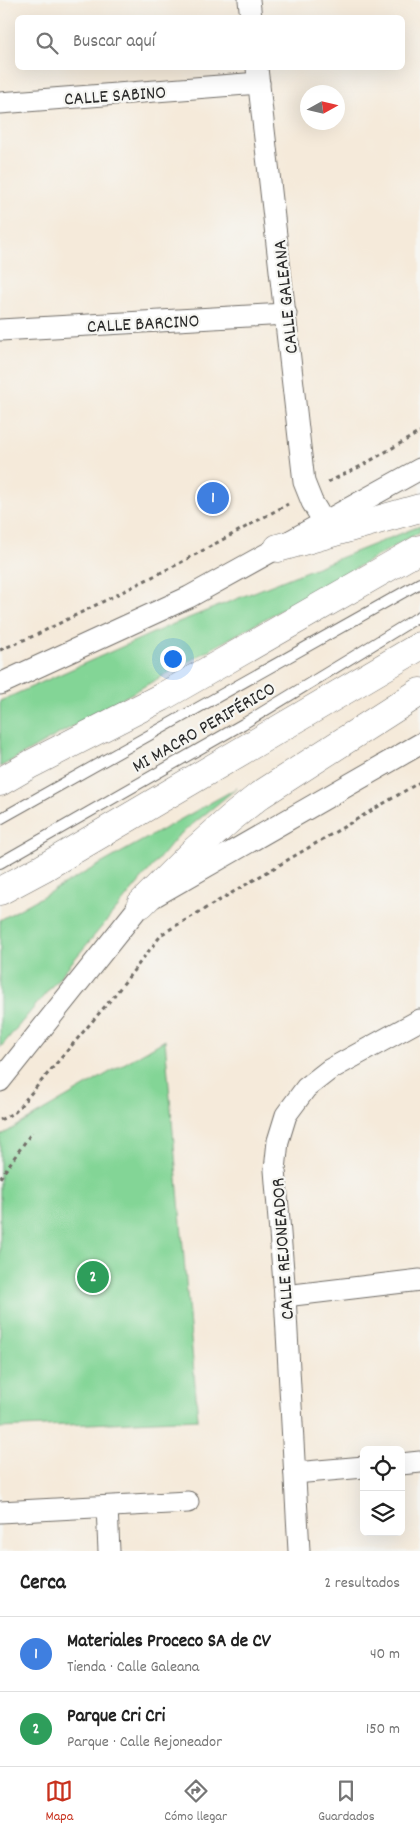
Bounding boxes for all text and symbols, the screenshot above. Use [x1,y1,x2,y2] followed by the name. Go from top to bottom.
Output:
[15,15,405,70] search box
[33,29,61,57] icon: search
[73,29,155,56] text: Buscar aquí
[63,80,167,115] street label: CALLE SABINO
[300,85,345,130] north arrow
[268,238,307,355] street label: CALLE GALEANA
[86,309,200,342] street label: CALLE BARCINO
[197,479,229,517] pin: 1
[160,646,186,672] your location
[128,677,282,781] street label: MI MACRO PERIFÉRICO
[266,1177,303,1321] street label: CALLE REJONEADOR
[77,1258,109,1296] pin: 2
[360,1446,405,1536] map controls
[360,1446,405,1491] button: locate
[360,1491,405,1536] button: layers
[20,1569,66,1599] text: Cerca
[324,1572,400,1595] text: 2 resultados
[67,1629,271,1656] text: Materiales Proceco SA de CV
[34,1643,38,1666] text: 1
[370,1643,400,1666] text: 40 m
[67,1656,199,1679] text: Tienda · Calle Galeana
[67,1704,165,1731] text: Parque Cri Cri
[33,1718,40,1741] text: 2
[366,1718,400,1741] text: 150 m
[67,1731,222,1754] text: Parque · Calle Rejoneador
[45,1777,73,1827] tab: Mapa
[164,1777,227,1827] tab: Cómo llegar
[318,1777,375,1827] tab: Guardados

